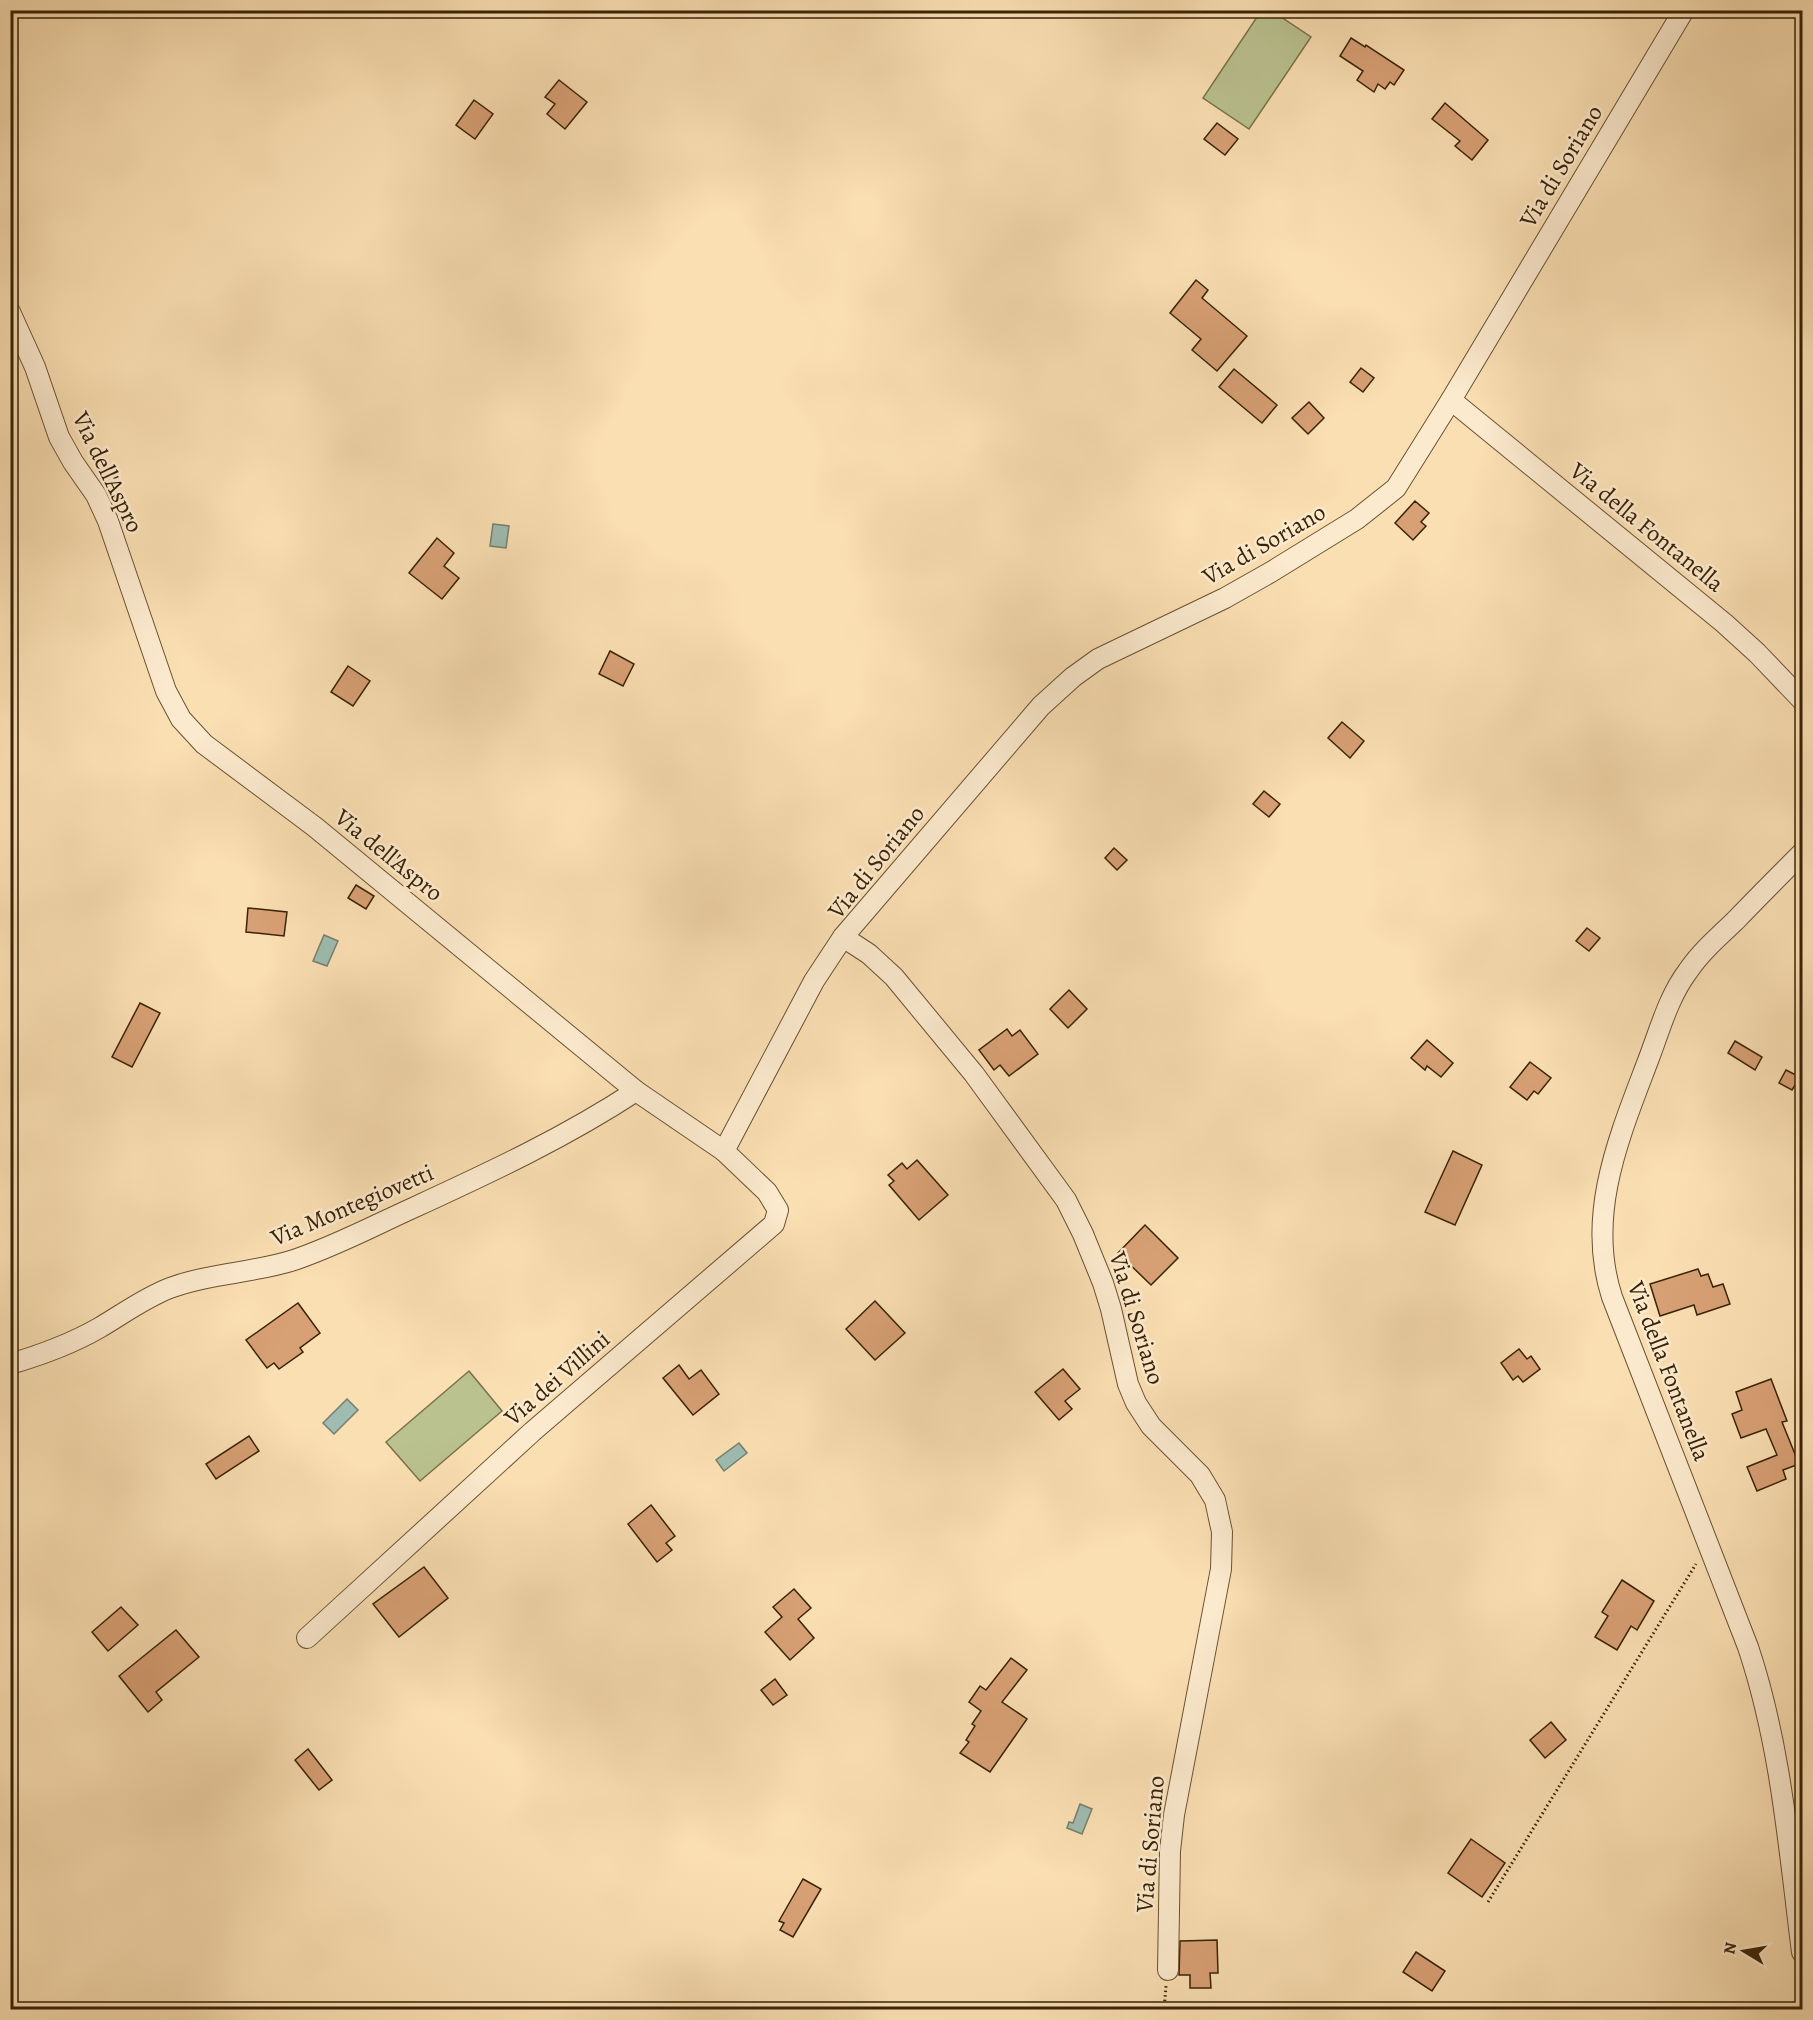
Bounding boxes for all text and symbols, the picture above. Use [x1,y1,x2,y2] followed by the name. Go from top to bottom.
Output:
[1511,99,1610,234] street label: Via di Soriano
[65,405,151,538] street label: Via dell'Aspro
[1562,454,1731,600] street label: Via della Fontanella
[1196,496,1331,593] street label: Via di Soriano
[820,799,932,926] street label: Via di Soriano
[327,801,450,909] street label: Via dell'Aspro
[265,1156,438,1254] street label: Via Montegiovetti
[1101,1247,1172,1388] street label: Via di Soriano
[1620,1276,1718,1466] street label: Via della Fontanella
[497,1323,617,1434] street label: Via dei Villini
[1128,1774,1172,1915] street label: Via di Soriano
[1714,1921,1774,1981] north arrow
[1718,1940,1742,1956] text: N

